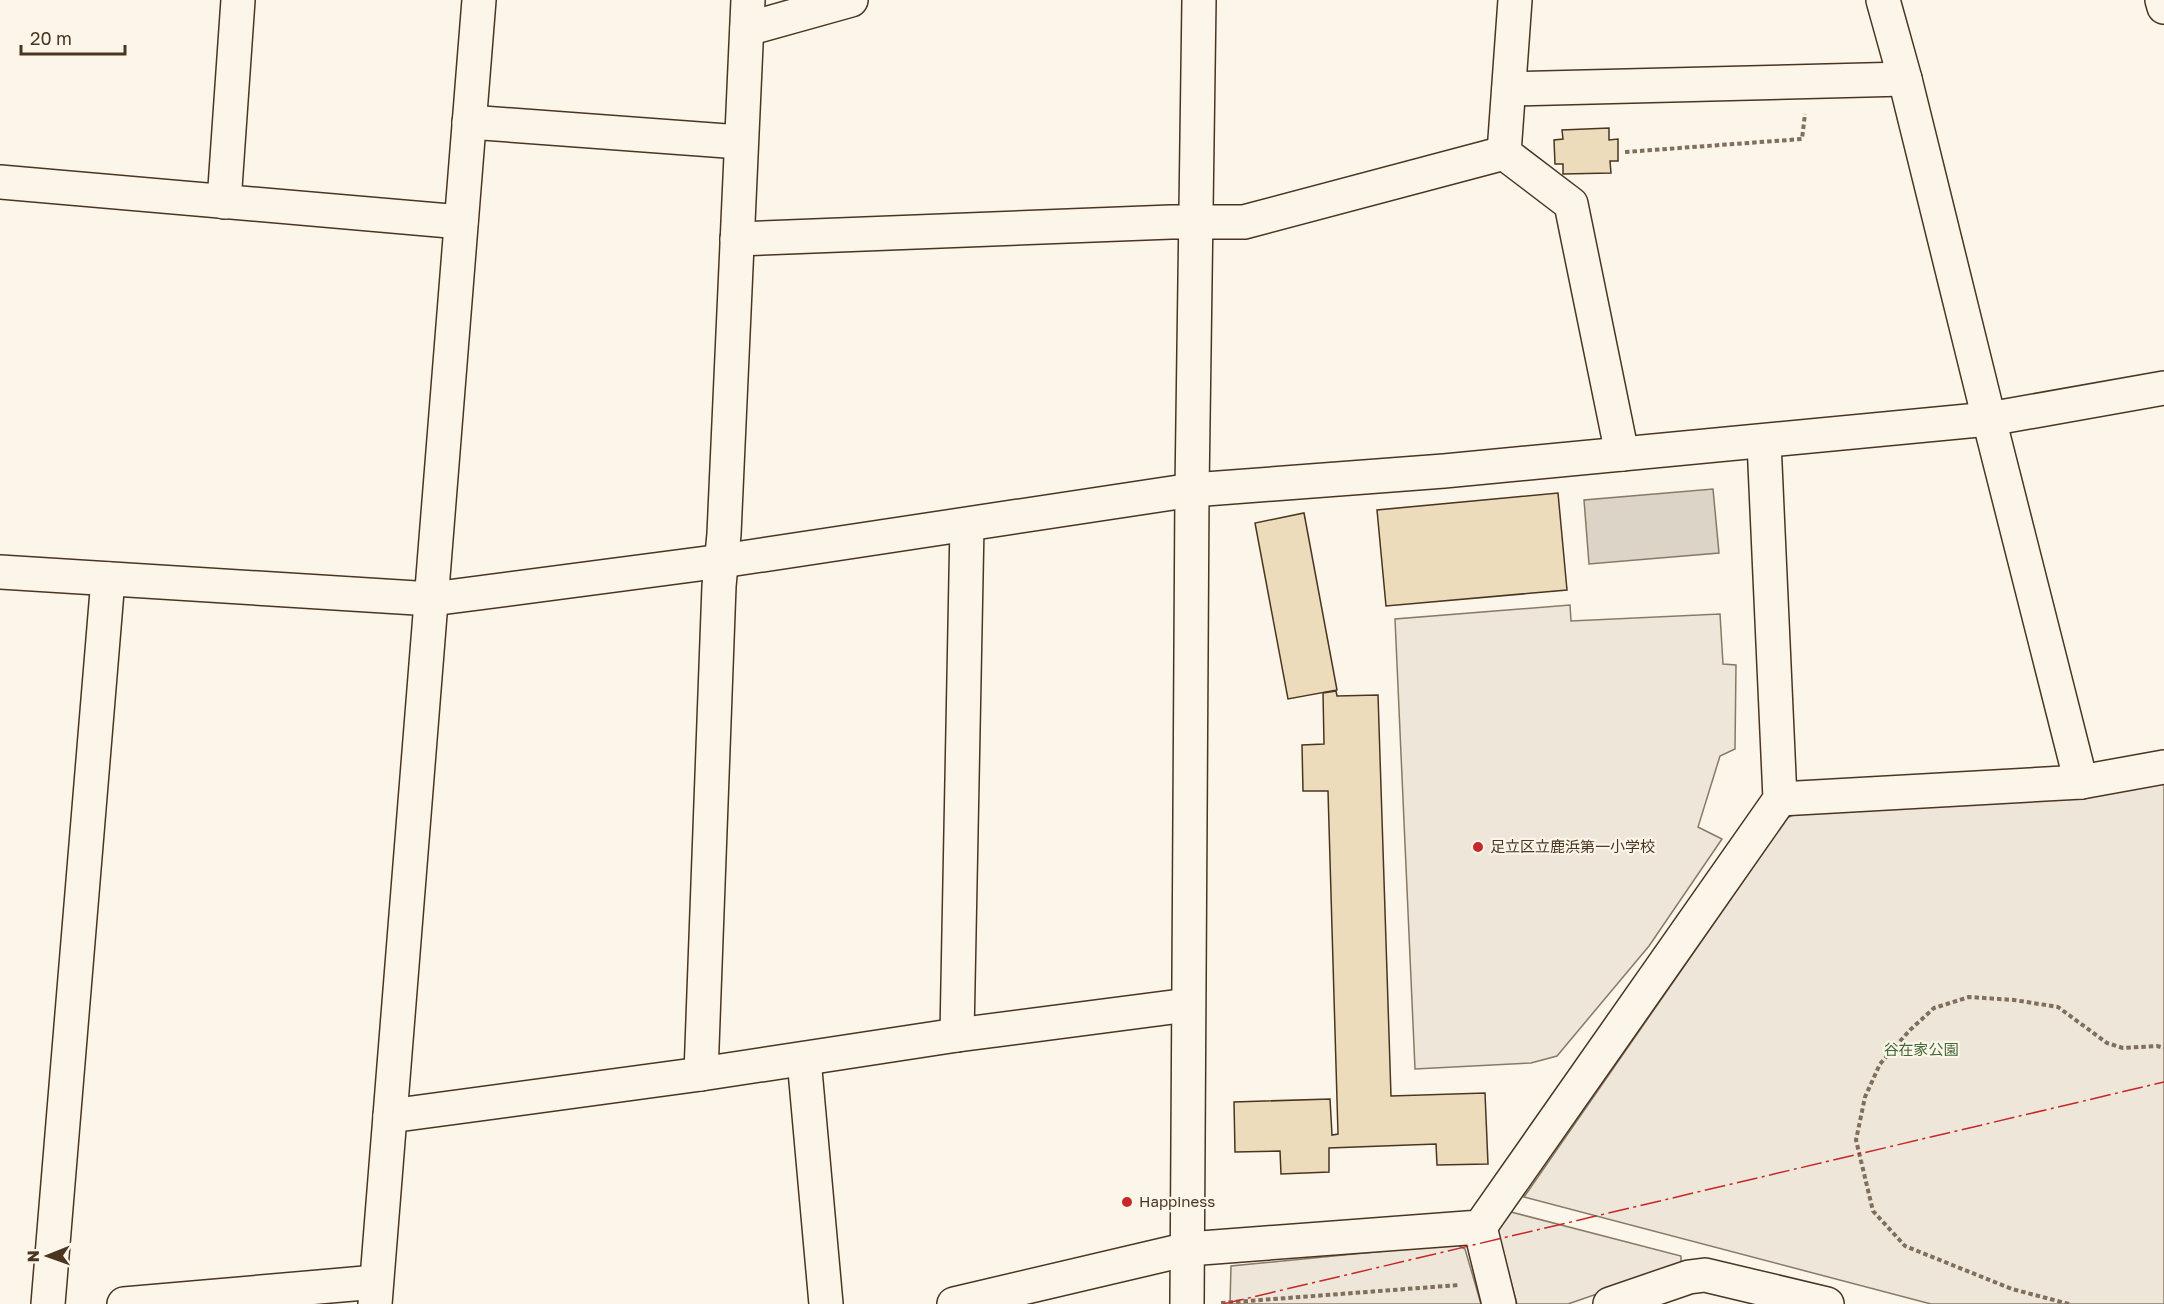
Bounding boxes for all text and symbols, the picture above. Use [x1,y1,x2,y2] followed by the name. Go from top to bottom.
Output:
[21,18,124,56] scale bar
[30,27,72,49] text: 20 m
[1490,837,1655,855] place label: 足立区立鹿浜第一小学校
[1471,840,1485,854] marker: 足立区立鹿浜第一小学校
[1883,1040,1959,1058] park label: 谷在家公園
[1139,1192,1215,1210] place label: Happiness
[1120,1195,1134,1209] marker: Happiness
[18,1226,78,1286] north arrow
[23,1250,43,1263] text: N

